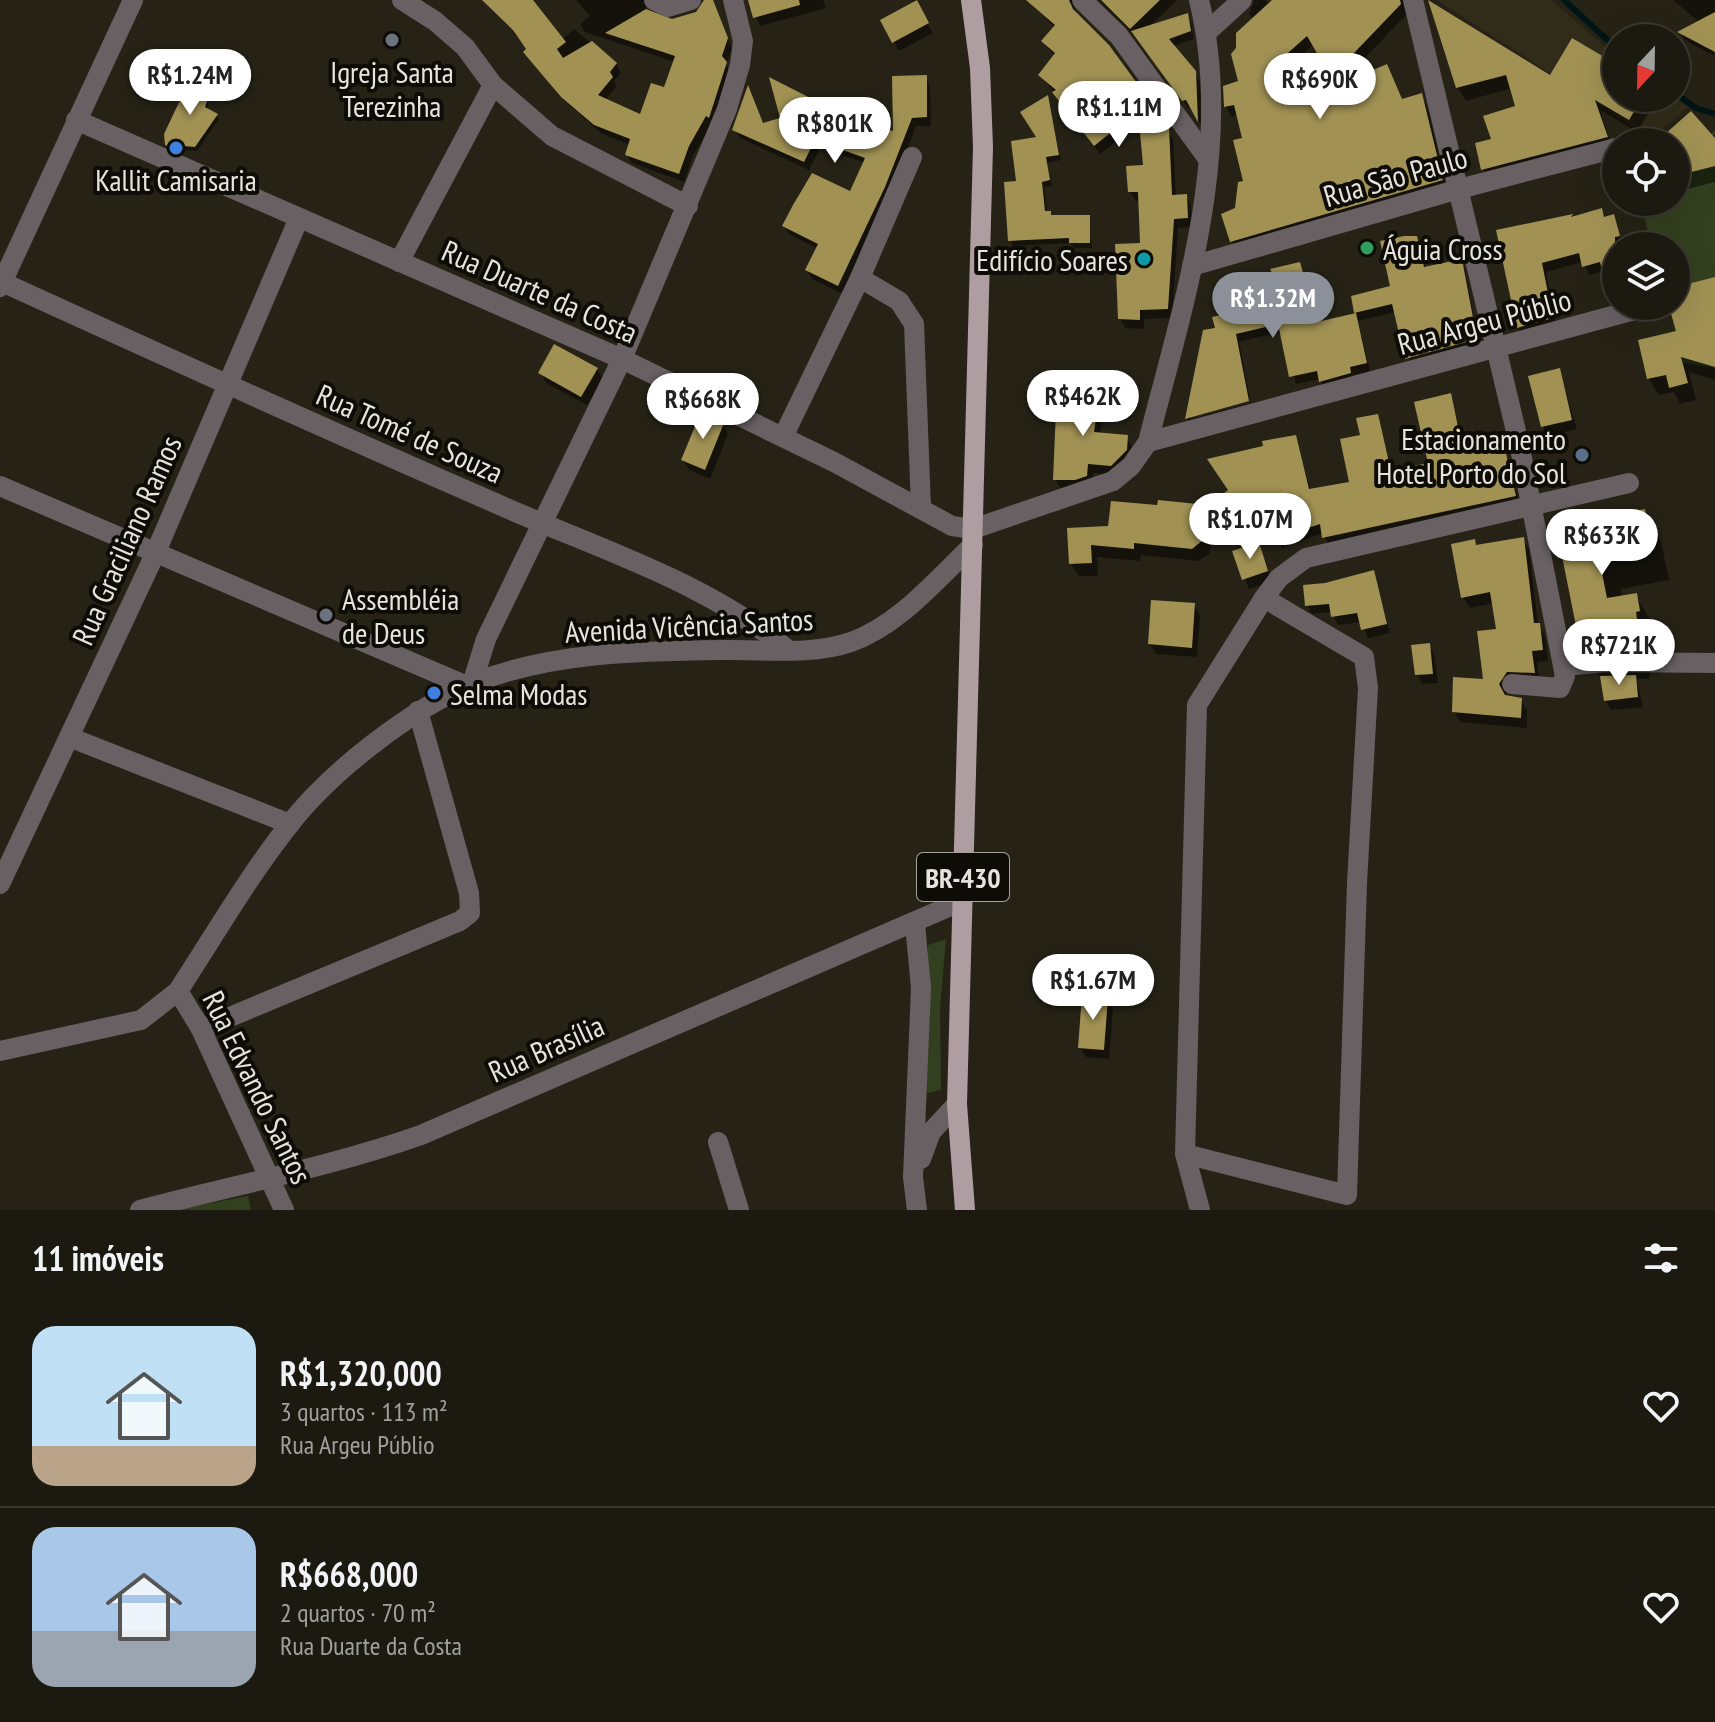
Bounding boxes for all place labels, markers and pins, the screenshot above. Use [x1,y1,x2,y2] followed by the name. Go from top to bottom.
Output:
[383,31,401,49] marker: Igreja Santa Terezinha
[116,49,264,117] pin: R$1.24M
[330,52,454,125] place label: Igreja Santa Terezinha
[1255,53,1385,121] pin: R$690K
[1045,81,1193,149] pin: R$1.11M
[770,97,900,165] pin: R$801K
[167,139,185,157] marker: Kallit Camisaria
[95,160,257,199] place label: Kallit Camisaria
[1383,229,1503,268] place label: Águia Cross
[1358,239,1376,257] marker: Águia Cross
[976,240,1128,279] place label: Edifício Soares
[1135,250,1153,268] marker: Edifício Soares
[1199,272,1347,340] pin: R$1.32M
[1018,370,1148,438] pin: R$462K
[638,373,768,441] pin: R$668K
[1376,419,1566,492] place label: Estacionamento Hotel Porto do Sol
[1573,446,1591,464] marker: Estacionamento Hotel Porto do Sol
[1176,493,1324,561] pin: R$1.07M
[1537,509,1667,577] pin: R$633K
[342,579,459,652] place label: Assembléia de Deus
[317,606,335,624] marker: Assembléia de Deus
[1554,619,1684,687] pin: R$721K
[450,674,587,713] place label: Selma Modas
[425,684,443,702] marker: Selma Modas
[1019,954,1167,1022] pin: R$1.67M

